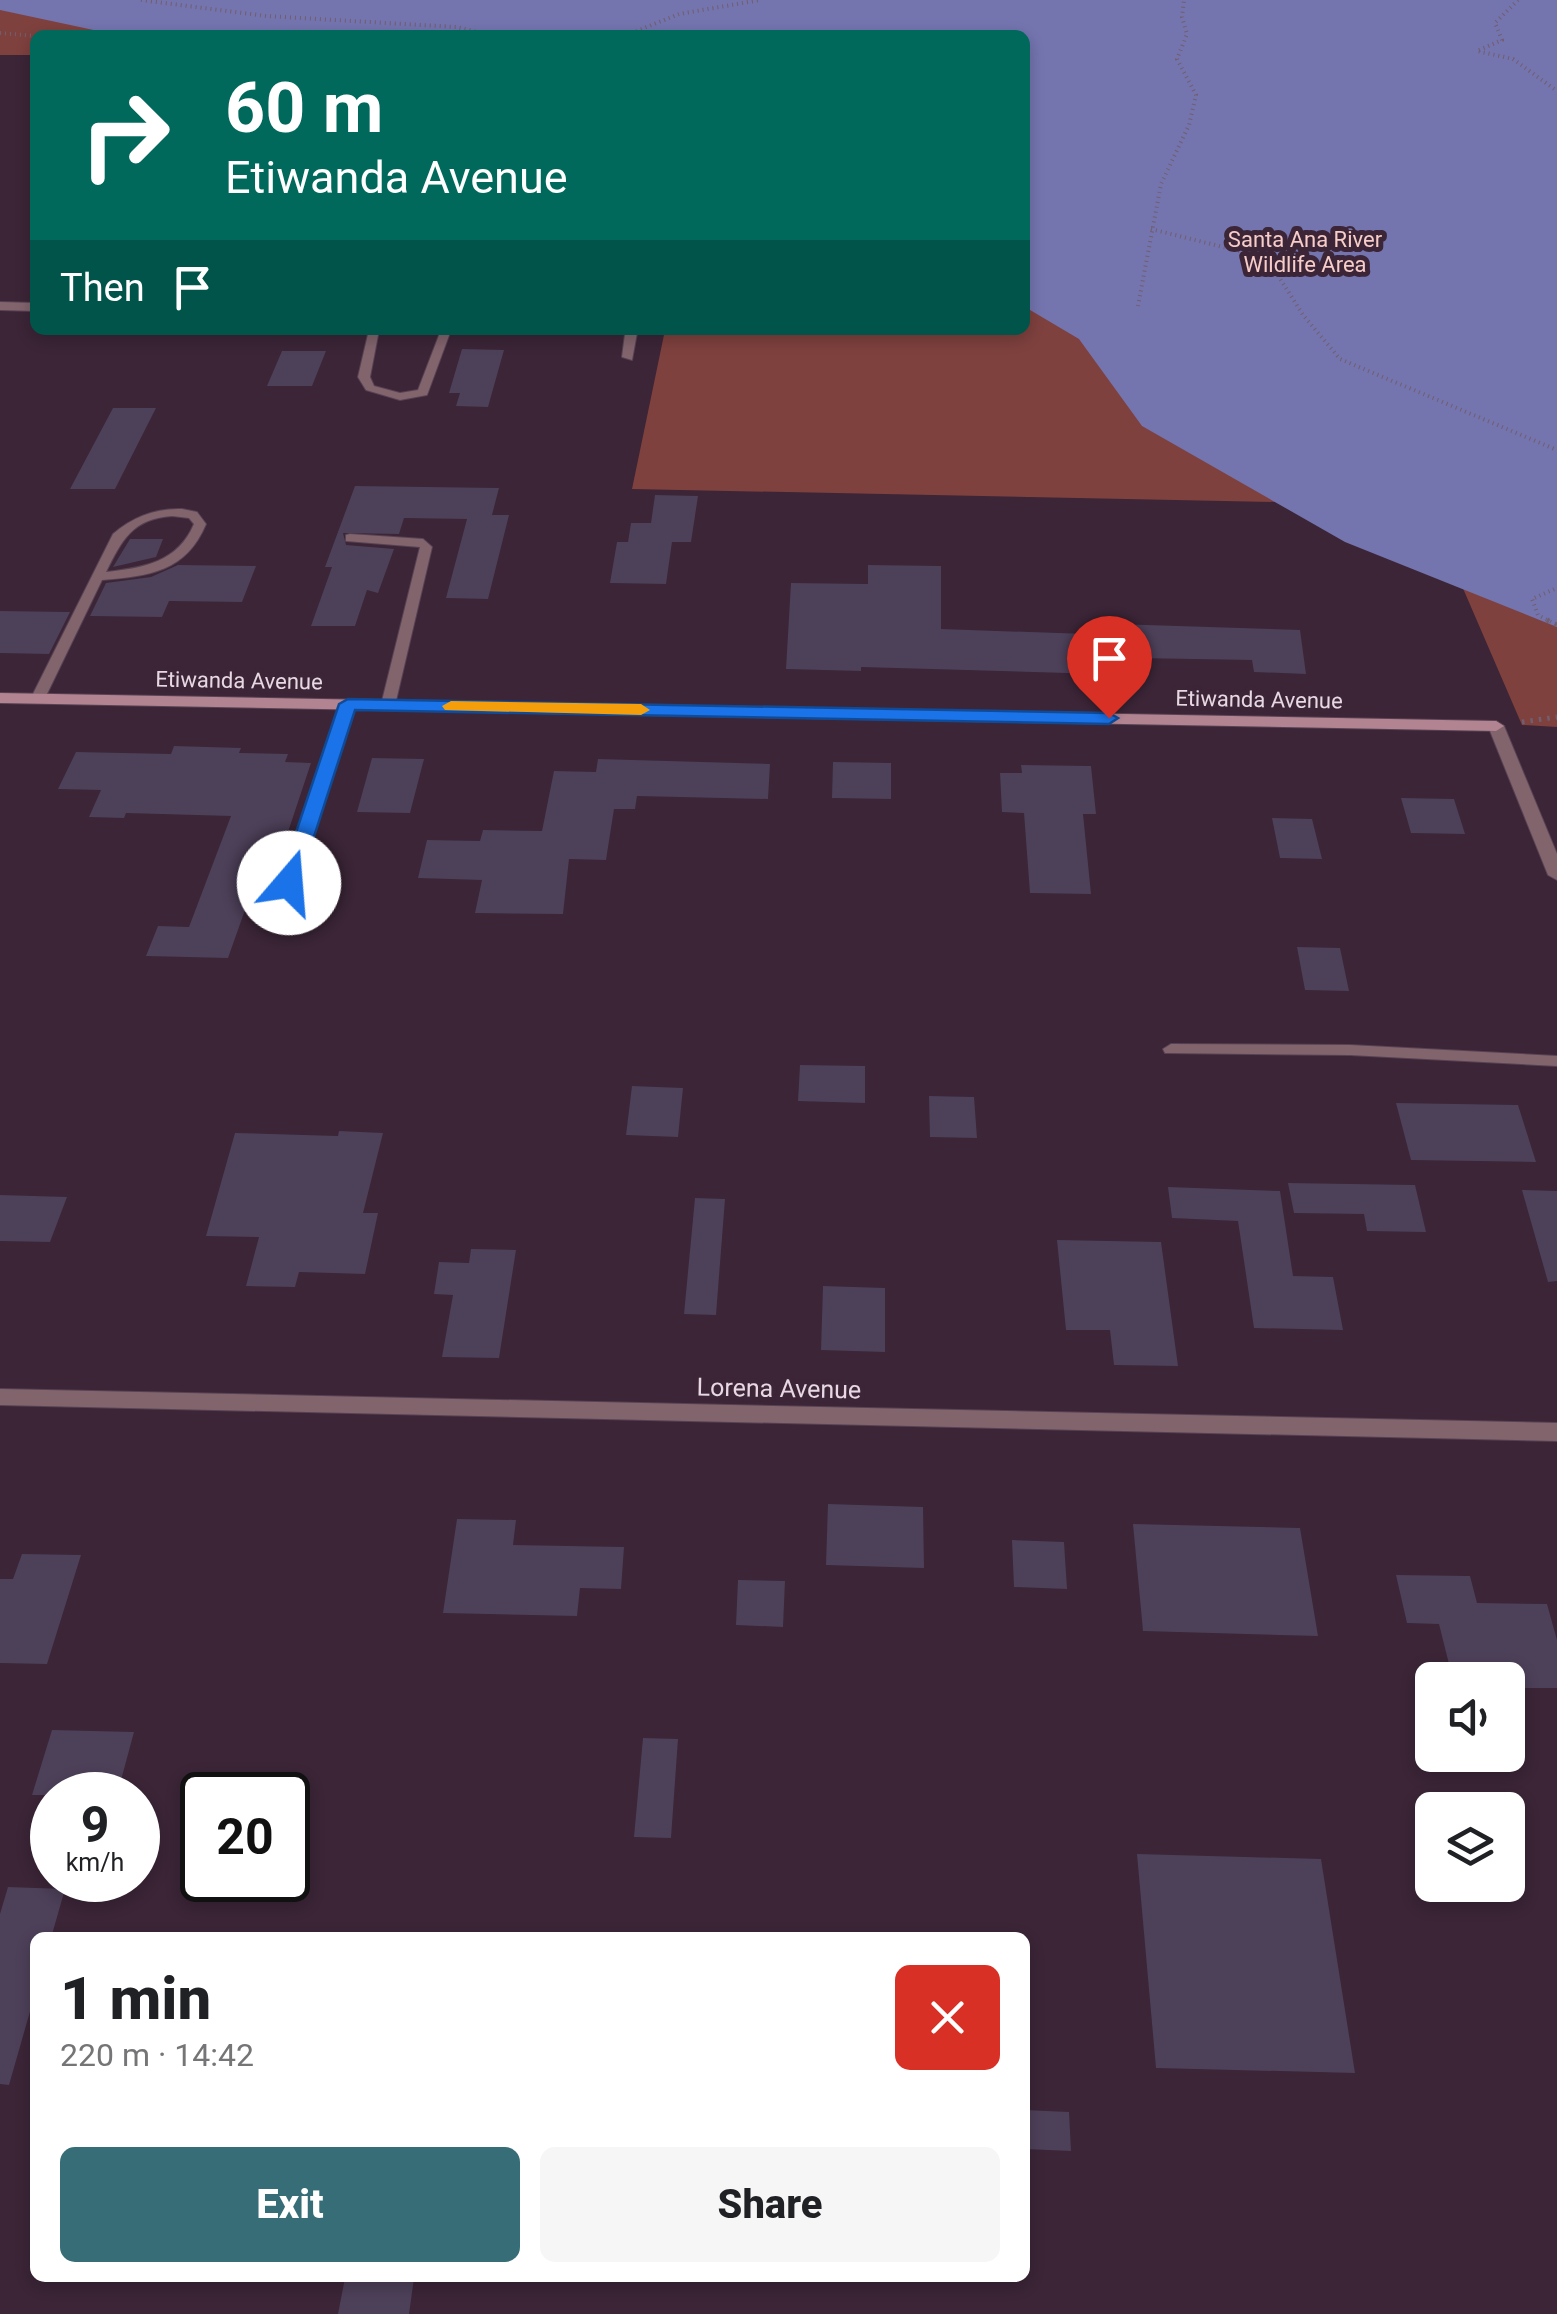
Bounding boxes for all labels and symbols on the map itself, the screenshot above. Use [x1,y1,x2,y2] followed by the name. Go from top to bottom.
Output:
[1228,227,1383,277] park label: Santa Ana River Wildlife Area
[1067,616,1152,719] pin
[155,667,323,694] street label: Etiwanda Avenue
[1175,686,1343,713] street label: Etiwanda Avenue
[237,831,341,935] position arrow
[696,1373,862,1404] street label: Lorena Avenue
[180,1772,310,1902] speed limit sign: 20

